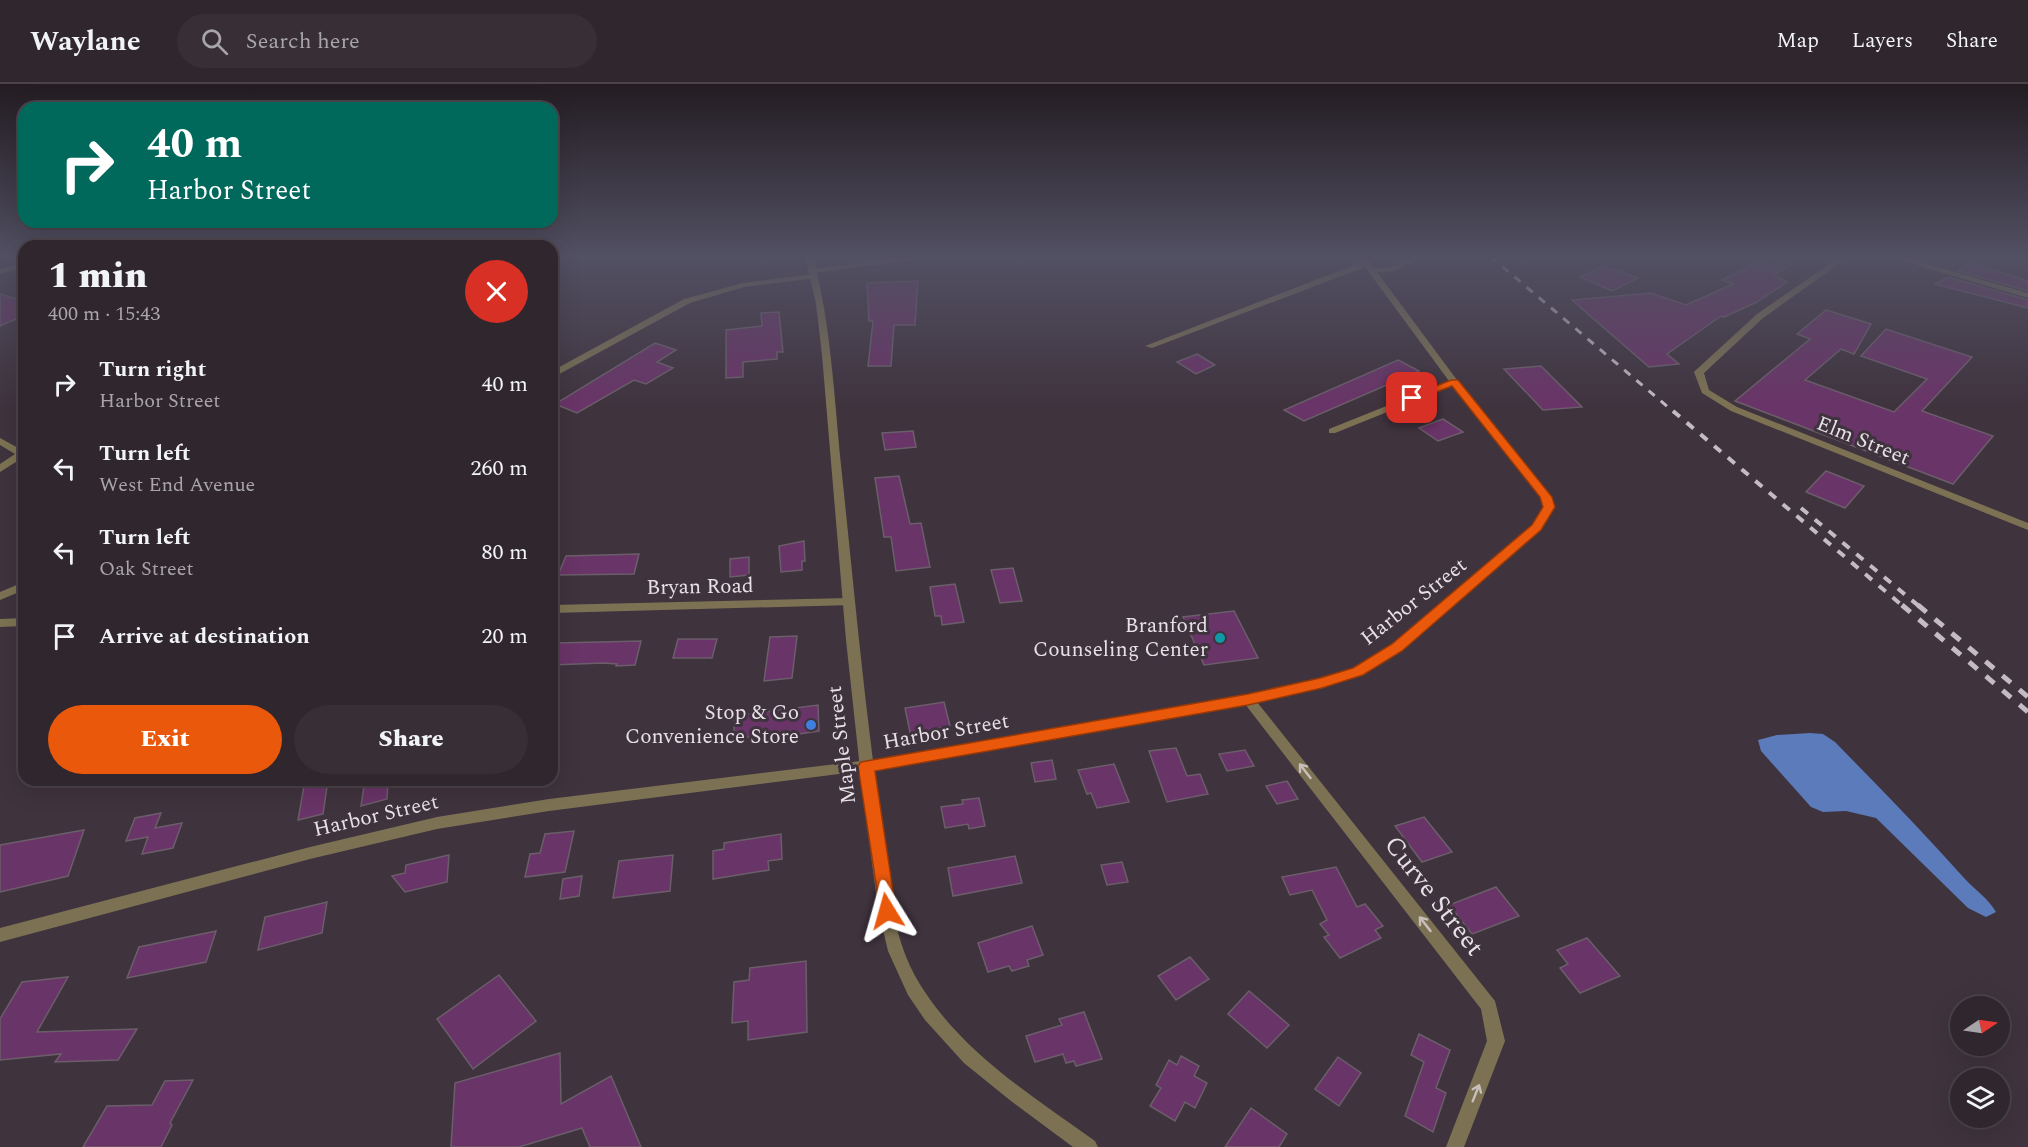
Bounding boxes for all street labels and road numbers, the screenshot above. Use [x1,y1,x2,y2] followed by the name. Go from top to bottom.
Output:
[1811,408,1915,474] street label: Elm Street
[1354,550,1474,654] street label: Harbor Street
[646,570,754,604] street label: Bryan Road
[819,684,865,806] street label: Maple Street
[880,705,1012,759] street label: Harbor Street
[310,786,442,846] street label: Harbor Street
[1374,827,1494,965] street label: Curve Street

